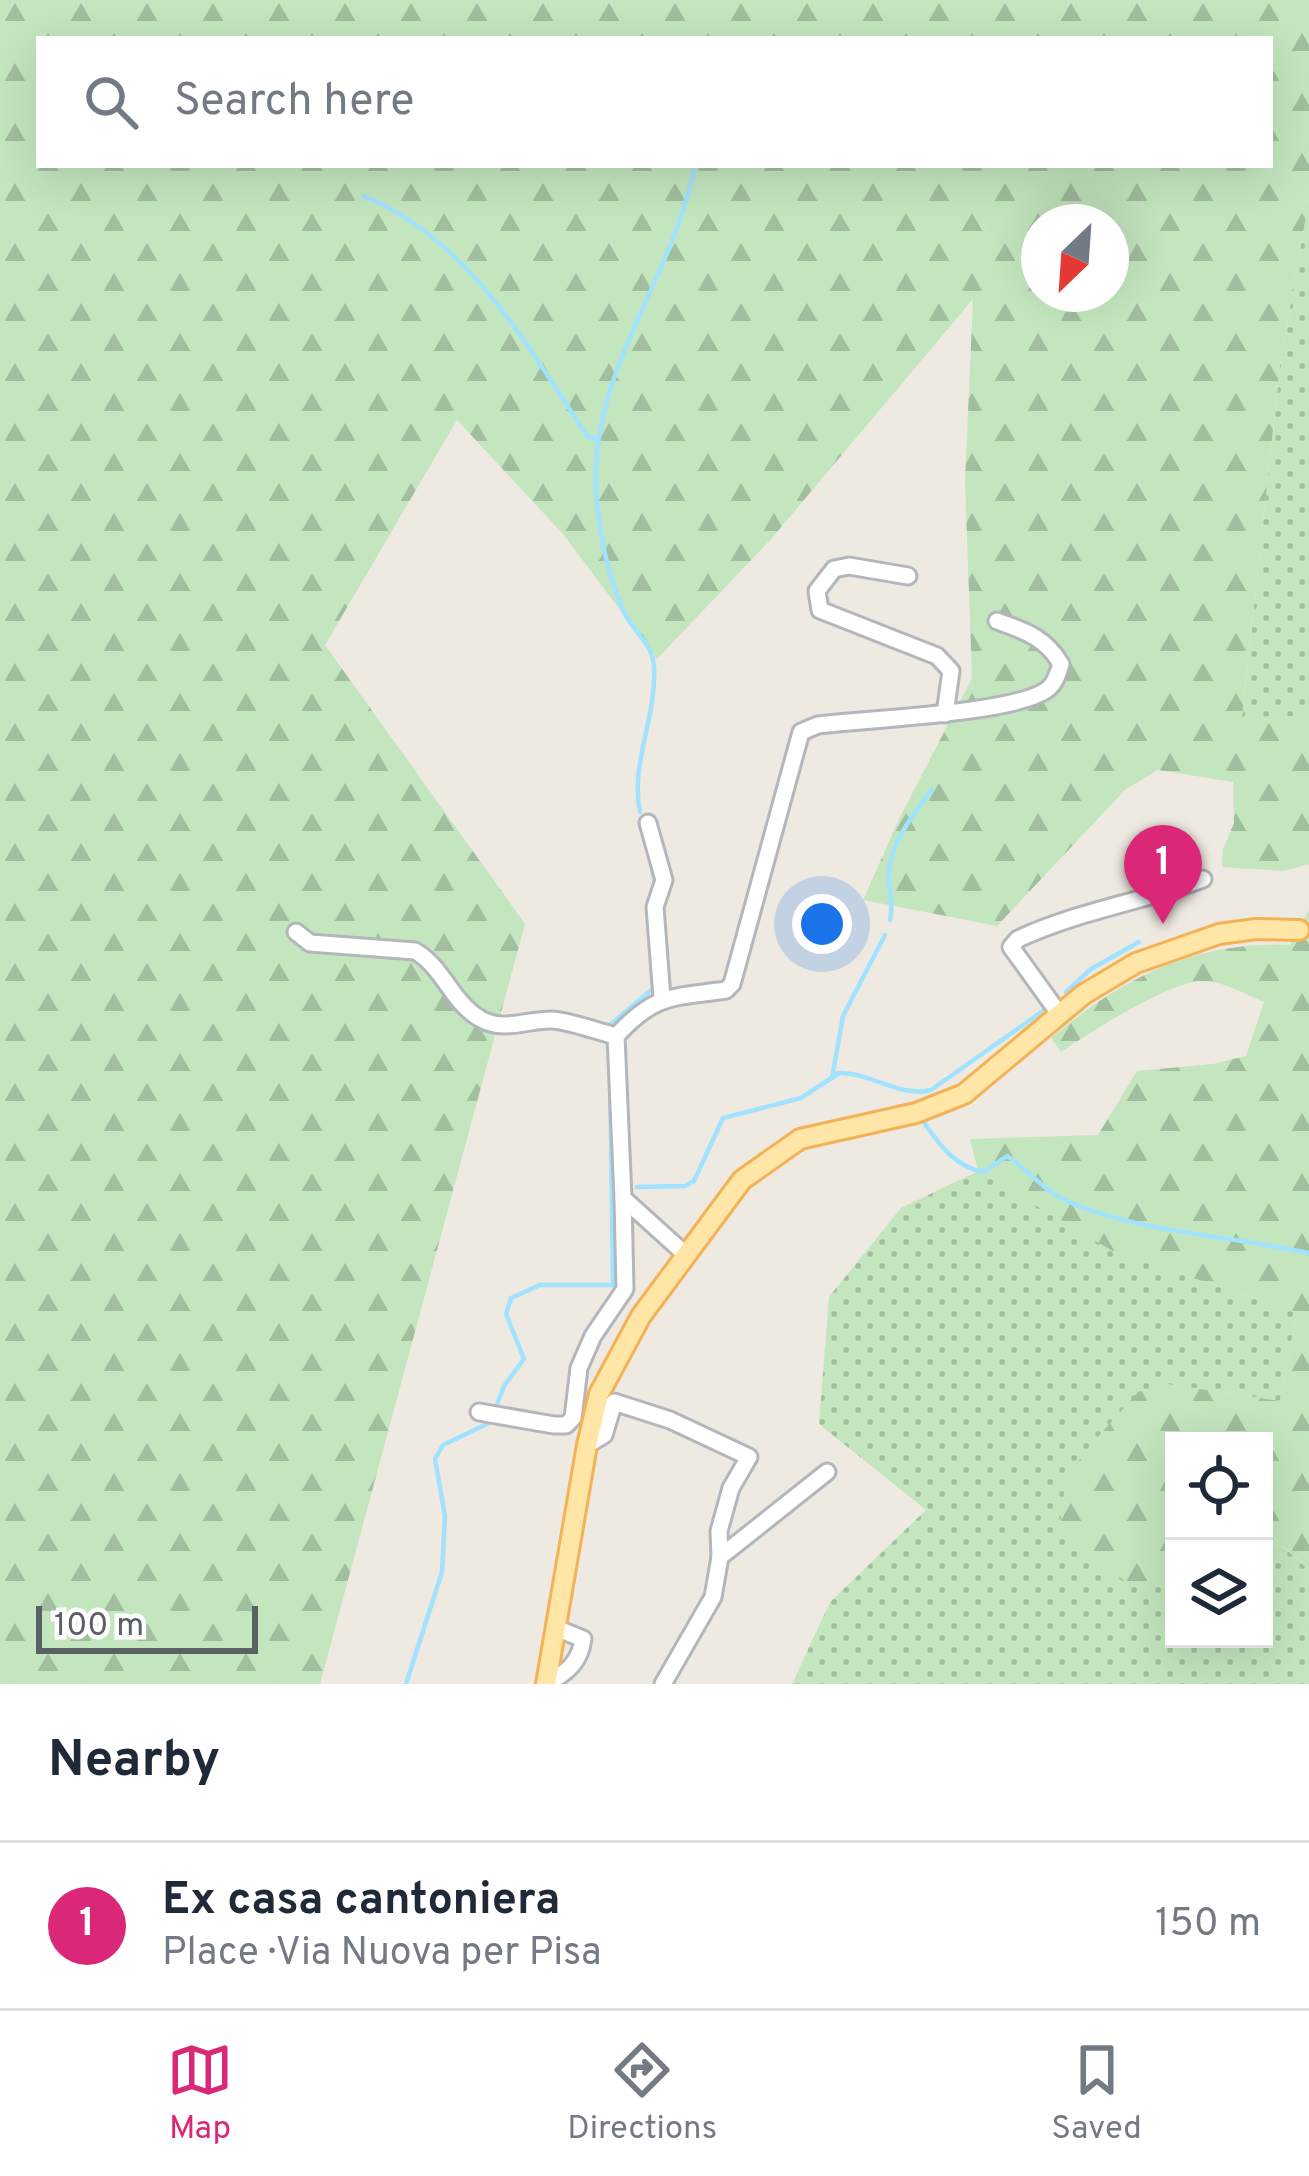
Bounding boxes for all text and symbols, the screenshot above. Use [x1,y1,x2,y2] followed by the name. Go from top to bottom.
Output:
[36,36,1273,168] search box
[78,69,144,135] icon: search
[174,74,414,131] text: Search here
[1021,204,1129,312] north arrow
[1124,825,1202,924] pin: 1
[792,894,852,954] your location
[1165,1432,1273,1648] map controls
[1165,1432,1273,1540] button: locate
[1165,1540,1273,1648] button: layers
[36,1600,258,1653] scale bar
[54,1606,144,1648] text: 100 m
[48,1730,220,1795] text: Nearby
[162,1873,560,1930] text: Ex casa cantoniera
[79,1901,95,1950] text: 1
[1155,1901,1261,1950] text: 150 m
[162,1930,602,1979] text: Place · Via Nuova per Pisa
[167,2037,233,2151] tab: Map
[567,2037,717,2151] tab: Directions
[1051,2037,1142,2151] tab: Saved

